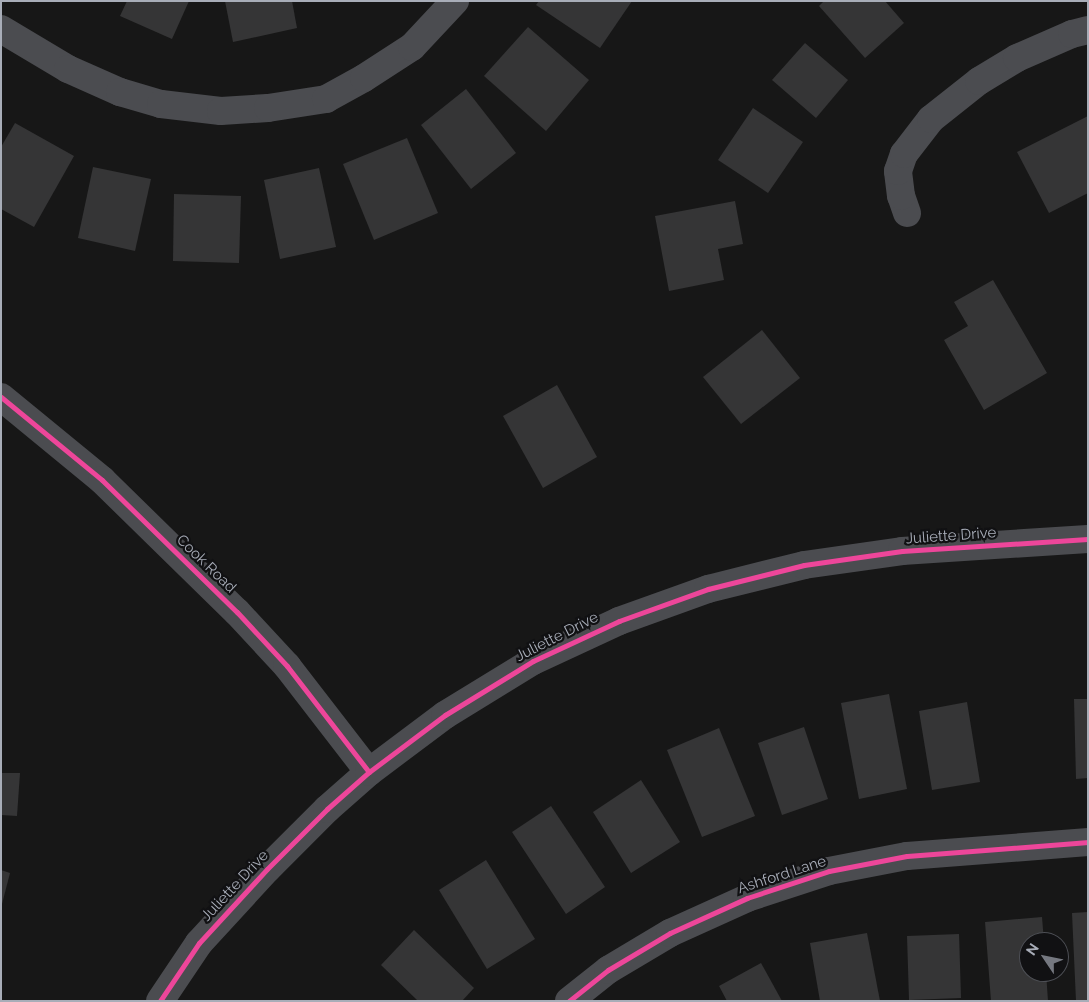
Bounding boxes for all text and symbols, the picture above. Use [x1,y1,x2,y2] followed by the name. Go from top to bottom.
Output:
[905,524,997,548] street label: Juliette Drive
[172,531,240,597] street label: Cook Road
[513,608,601,666] street label: Juliette Drive
[198,847,272,925] street label: Juliette Drive
[735,852,829,898] street label: Ashford Lane
[1019,932,1069,982] north arrow
[1023,940,1042,958] text: N

